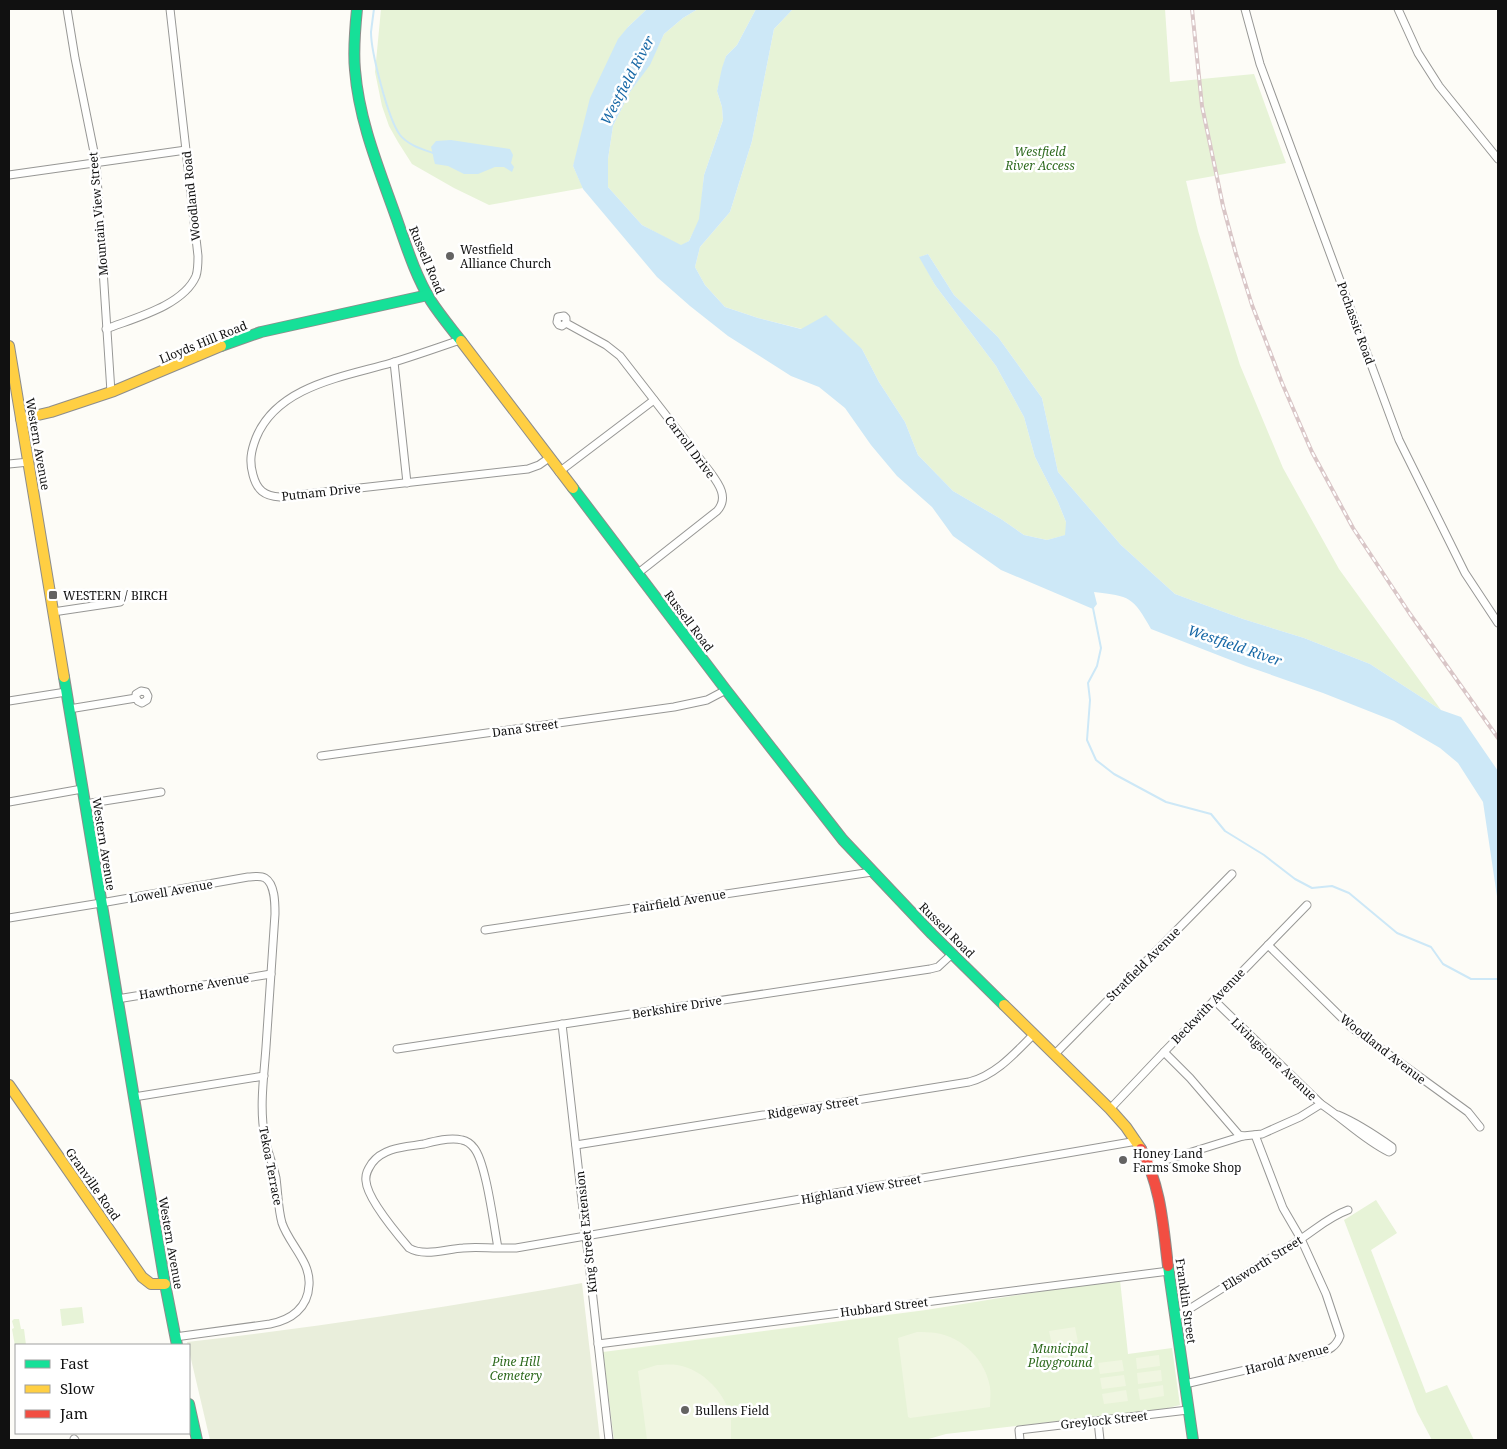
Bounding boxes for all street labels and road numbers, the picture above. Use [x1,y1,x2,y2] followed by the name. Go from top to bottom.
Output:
[178,149,204,242] street label: Woodland Road
[84,151,112,277] street label: Mountain View Street
[405,223,449,297] street label: Russell Road
[1333,279,1379,367] street label: Pochassic Road
[157,316,250,367] street label: Lloyds Hill Road
[21,396,55,492] street label: Western Avenue
[661,412,719,482] street label: Carroll Drive
[281,479,361,505] street label: Putnam Drive
[660,587,718,655] street label: Russell Road
[491,715,559,741] street label: Dana Street
[88,796,120,892] street label: Western Avenue
[128,875,214,907] street label: Lowell Avenue
[631,885,727,917] street label: Fairfield Avenue
[915,898,979,962] street label: Russell Road
[1102,923,1184,1005] street label: Stratfield Avenue
[1167,964,1249,1048] street label: Beckwith Avenue
[138,969,250,1003] street label: Hawthorne Avenue
[631,992,723,1022] street label: Berkshire Drive
[1337,1010,1429,1088] street label: Woodland Avenue
[1227,1014,1321,1104] street label: Livingstone Avenue
[766,1091,860,1123] street label: Ridgeway Street
[255,1125,287,1207] street label: Tekoa Terrace
[62,1144,125,1224] street label: Granville Road
[571,1170,601,1294] street label: King Street Extension
[800,1170,922,1208] street label: Highland View Street
[154,1195,188,1291] street label: Western Avenue
[1219,1231,1305,1295] street label: Ellsworth Street
[1172,1257,1200,1345] street label: Franklin Street
[839,1293,929,1321] street label: Hubbard Street
[1243,1340,1331,1378] street label: Harold Avenue
[1060,1407,1148,1433] street label: Greylock Street

